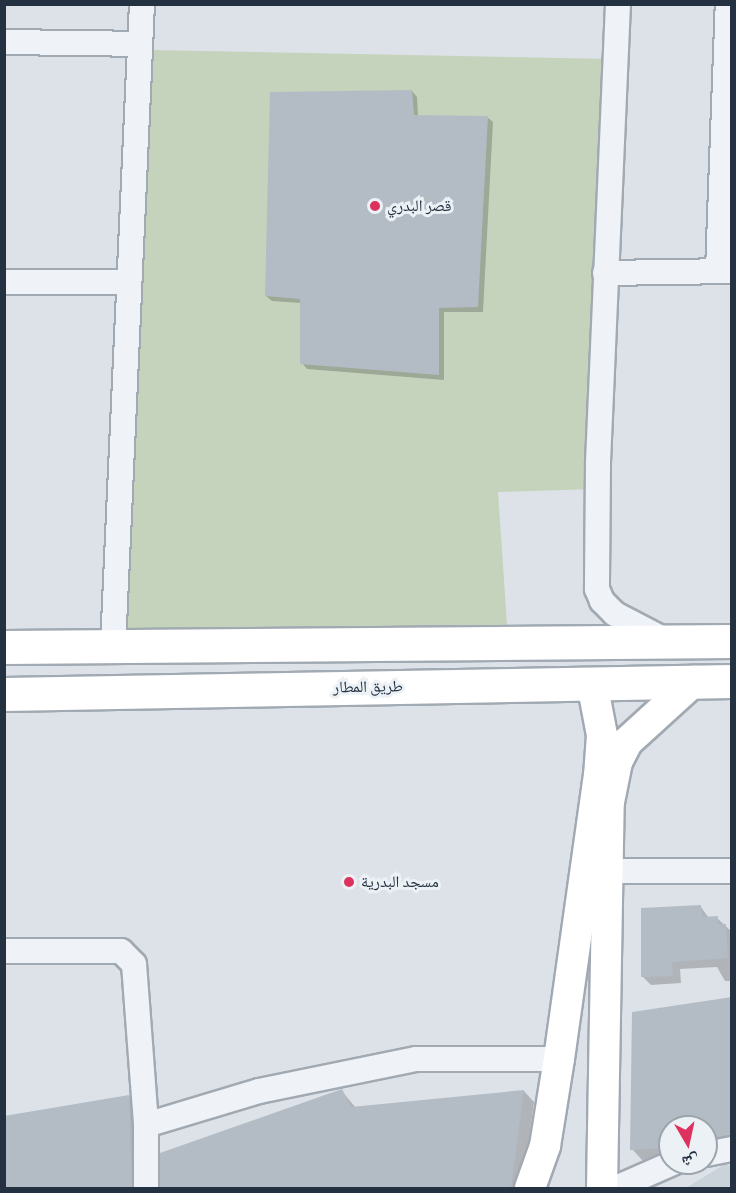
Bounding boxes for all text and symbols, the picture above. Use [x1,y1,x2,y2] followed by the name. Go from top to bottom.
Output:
[387,196,451,216] place label: قصر البدري
[368,199,382,213] marker: قصر البدري
[333,677,403,697] street label: طريق المطار
[361,872,439,892] place label: مسجد البدرية
[342,875,356,889] marker: مسجد البدرية
[658,1115,718,1175] north arrow
[680,1149,701,1173] text: ش

